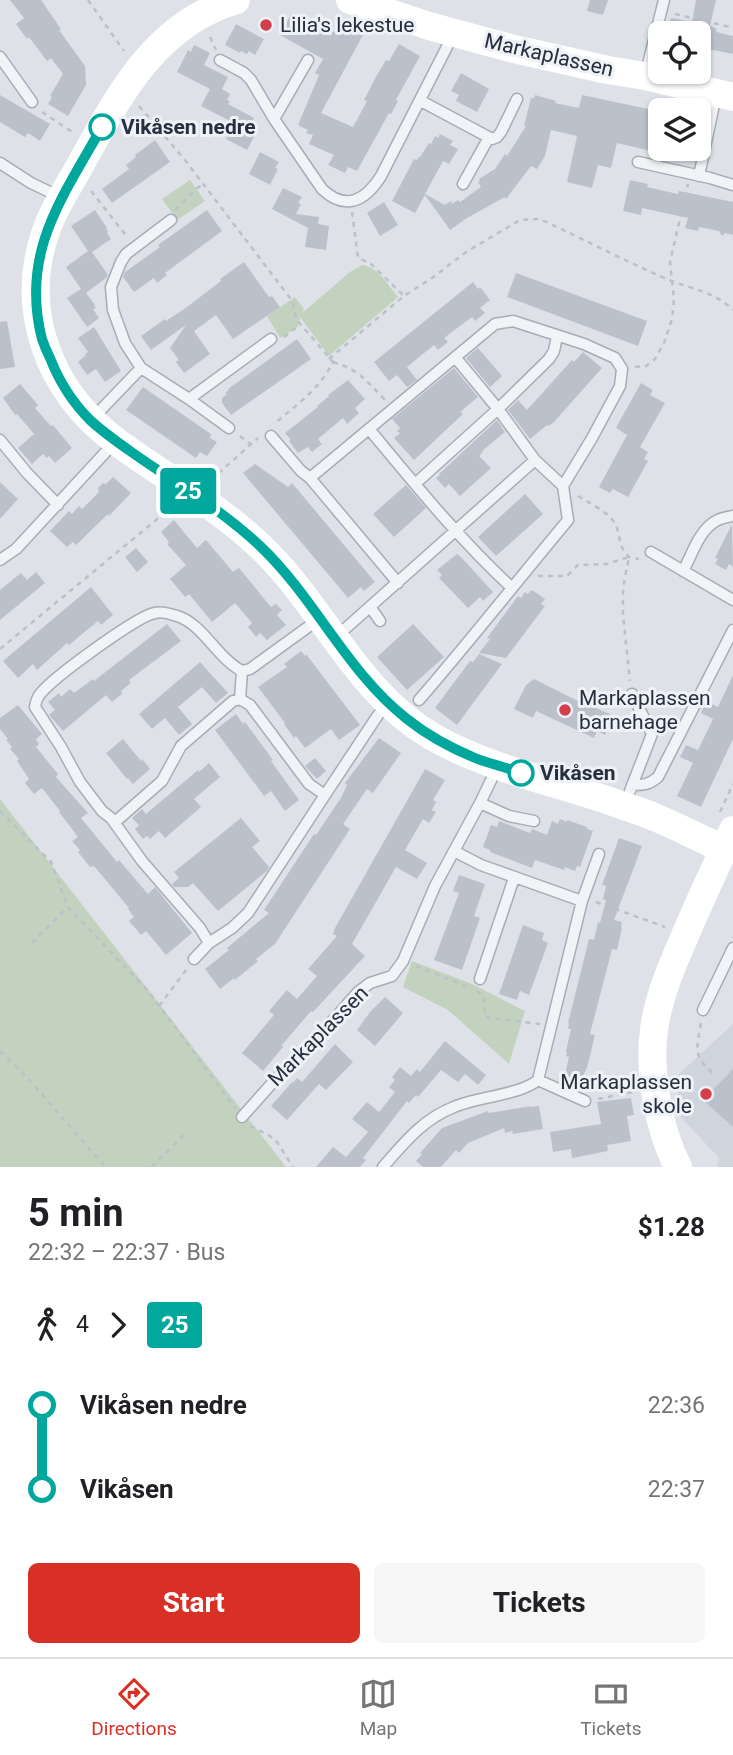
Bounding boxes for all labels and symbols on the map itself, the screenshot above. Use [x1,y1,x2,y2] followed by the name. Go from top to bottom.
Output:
[280,13,415,37] place label: Lilia's lekestue
[258,17,274,33] marker: Lilia's lekestue
[482,28,616,82] street label: Markaplassen
[89,114,115,140] marker: Vikåsen nedre
[121,115,256,139] place label: Vikåsen nedre
[156,468,220,514] line badge: 25
[579,686,711,734] place label: Markaplassen barnehage
[557,702,573,718] marker: Markaplassen barnehage
[508,760,534,786] marker: Vikåsen
[540,761,616,785] place label: Vikåsen
[263,981,373,1091] street label: Markaplassen
[560,1070,692,1118] place label: Markaplassen skole
[698,1086,714,1102] marker: Markaplassen skole

